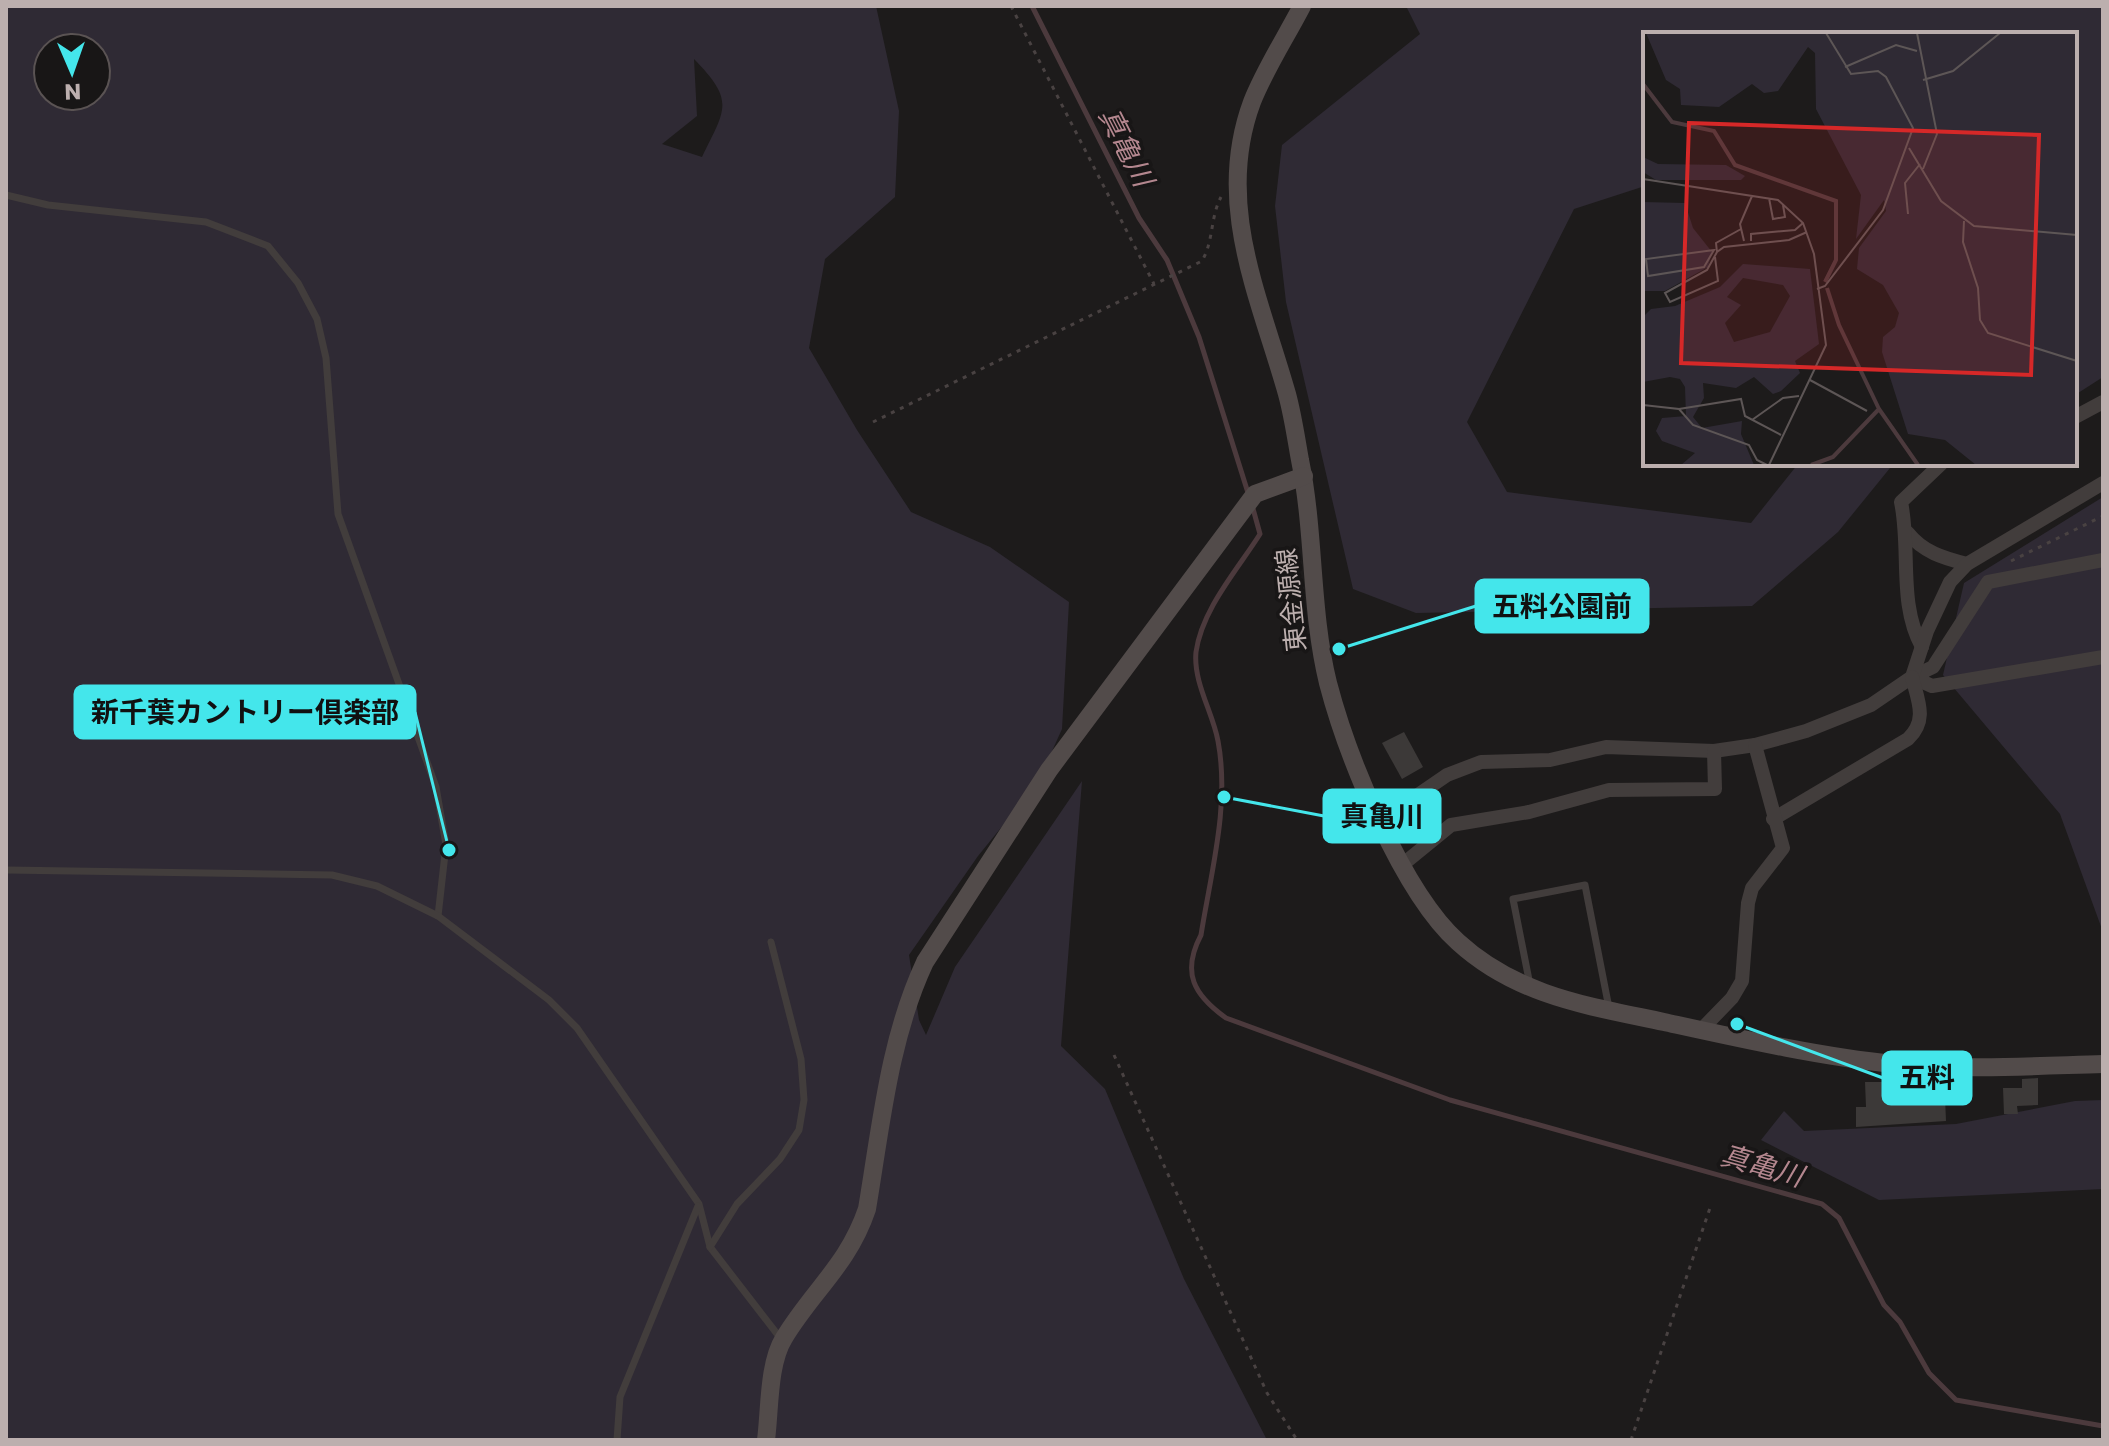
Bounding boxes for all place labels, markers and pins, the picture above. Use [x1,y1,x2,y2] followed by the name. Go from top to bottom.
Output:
[1476,580,1648,632] callout: 五料公園前
[75,686,415,738] callout: 新千葉カントリー倶楽部
[1324,790,1440,842] callout: 真亀川
[1883,1052,1971,1104] callout: 五料

